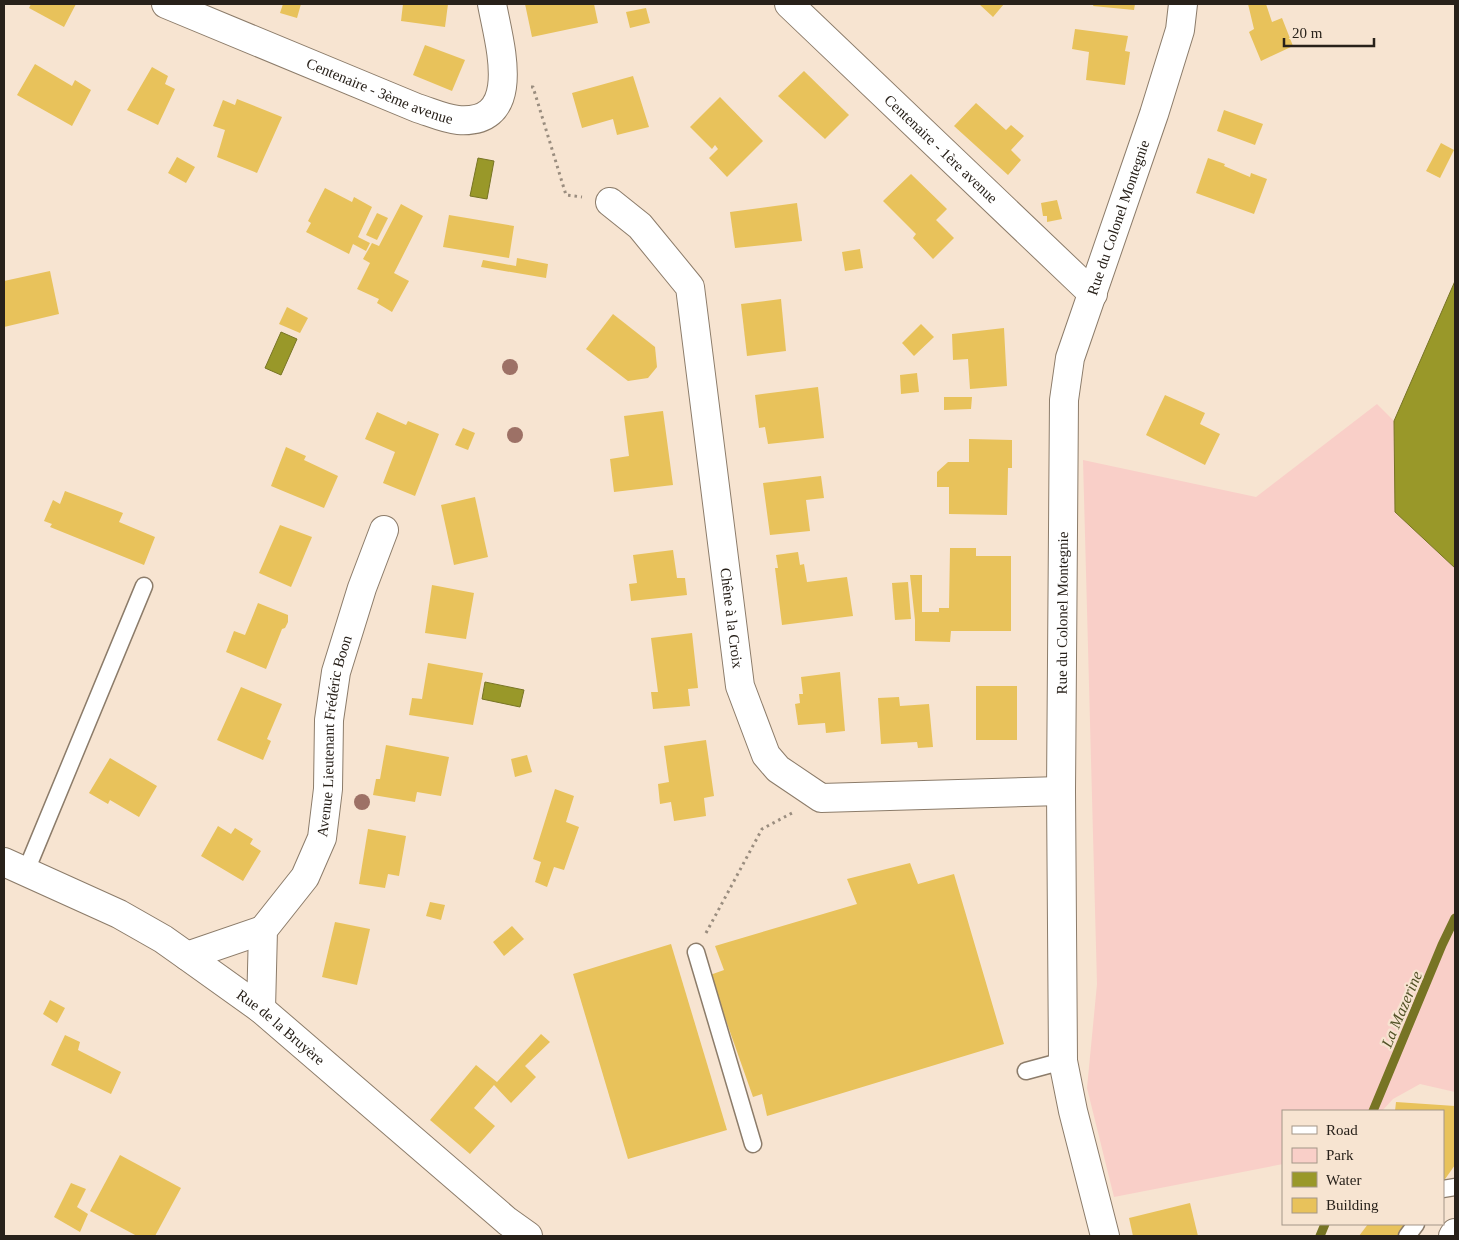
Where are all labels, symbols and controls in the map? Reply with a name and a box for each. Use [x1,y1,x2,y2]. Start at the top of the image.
scale bar [1284,15,1374,47]
text: 20 m [1292,25,1323,41]
street label: Centenaire - 3ème avenue [304,55,455,127]
street label: Centenaire - 1ère avenue [881,92,1001,207]
street label: Rue du Colonel Montegnie [1084,138,1153,297]
street label: Rue du Colonel Montegnie [1054,531,1071,695]
street label: Chêne à la Croix [717,567,746,670]
street label: Avenue Lieutenant Frédéric Boon [314,633,355,838]
water label: La Mazerine [1377,968,1425,1051]
street label: Rue de la Bruyère [234,986,328,1068]
legend [1282,1110,1444,1225]
text: Road [1326,1122,1358,1138]
text: Park [1326,1147,1354,1163]
text: Water [1326,1172,1361,1188]
text: Building [1326,1197,1379,1213]

